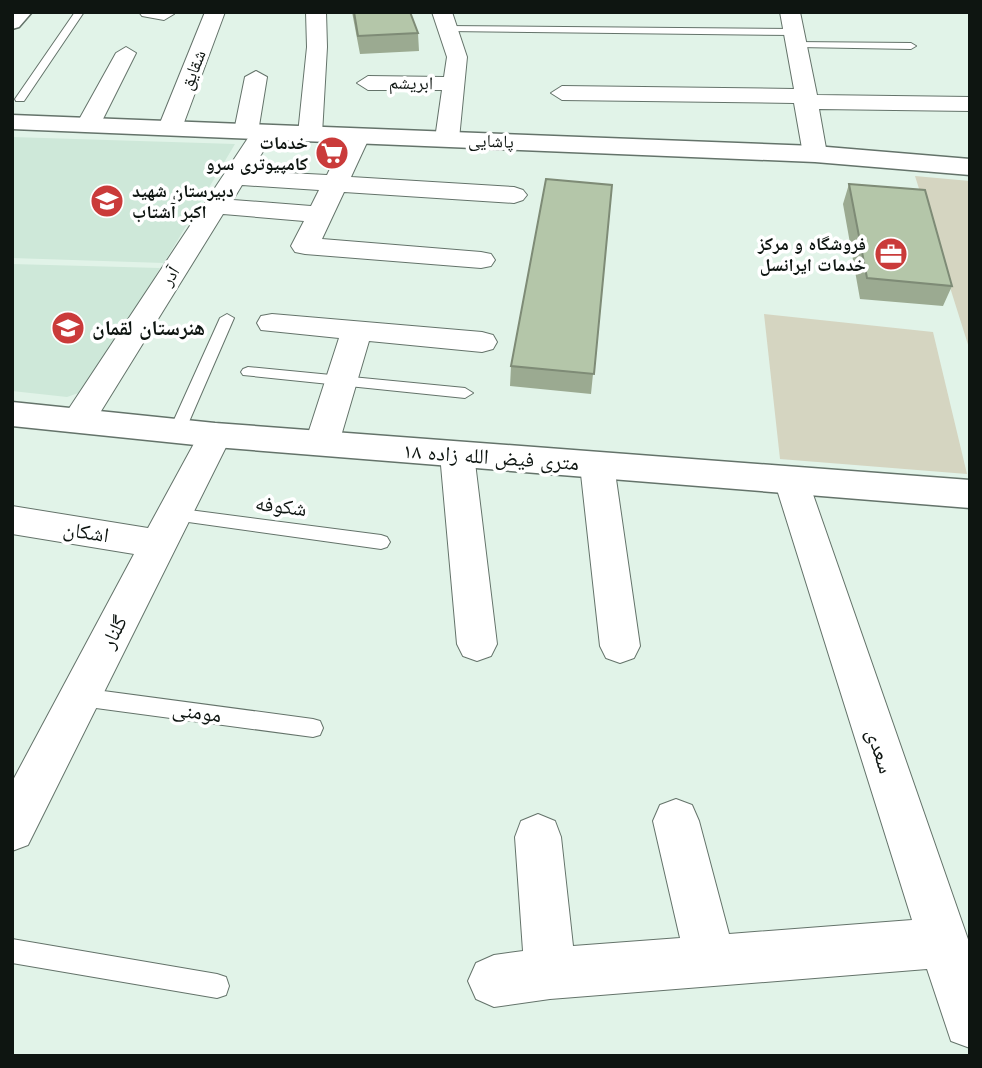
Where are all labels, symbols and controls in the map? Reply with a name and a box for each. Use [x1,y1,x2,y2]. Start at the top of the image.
street label: شقایق [174,46,212,94]
street label: ابریشم [389,70,433,96]
street label: پاشایی [468,127,514,155]
place label: خدمات کامپیوتری سرو [206,130,308,177]
supermarket icon: خدمات کامپیوتری سرو [313,134,351,172]
place label: دبیرستان شهید اکبر آشتاب [132,178,234,225]
school or university icon: دبیرستان شهید اکبر آشتاب [88,182,126,220]
place label: فروشگاه و مرکز خدمات ایرانسل [757,231,866,278]
office icon: فروشگاه و مرکز خدمات ایرانسل [872,235,910,273]
street label: آدر [153,261,186,292]
school or university icon: هنرستان لقمان [49,309,87,347]
place label: هنرستان لقمان [92,313,205,343]
street label: ۱۸ متری فیض الله زاده [402,436,580,478]
street label: شکوفه [254,488,308,524]
street label: اشکان [61,514,111,550]
street label: گلنار [93,610,135,655]
street label: مومنی [170,694,224,730]
street label: سعدی [859,725,901,777]

